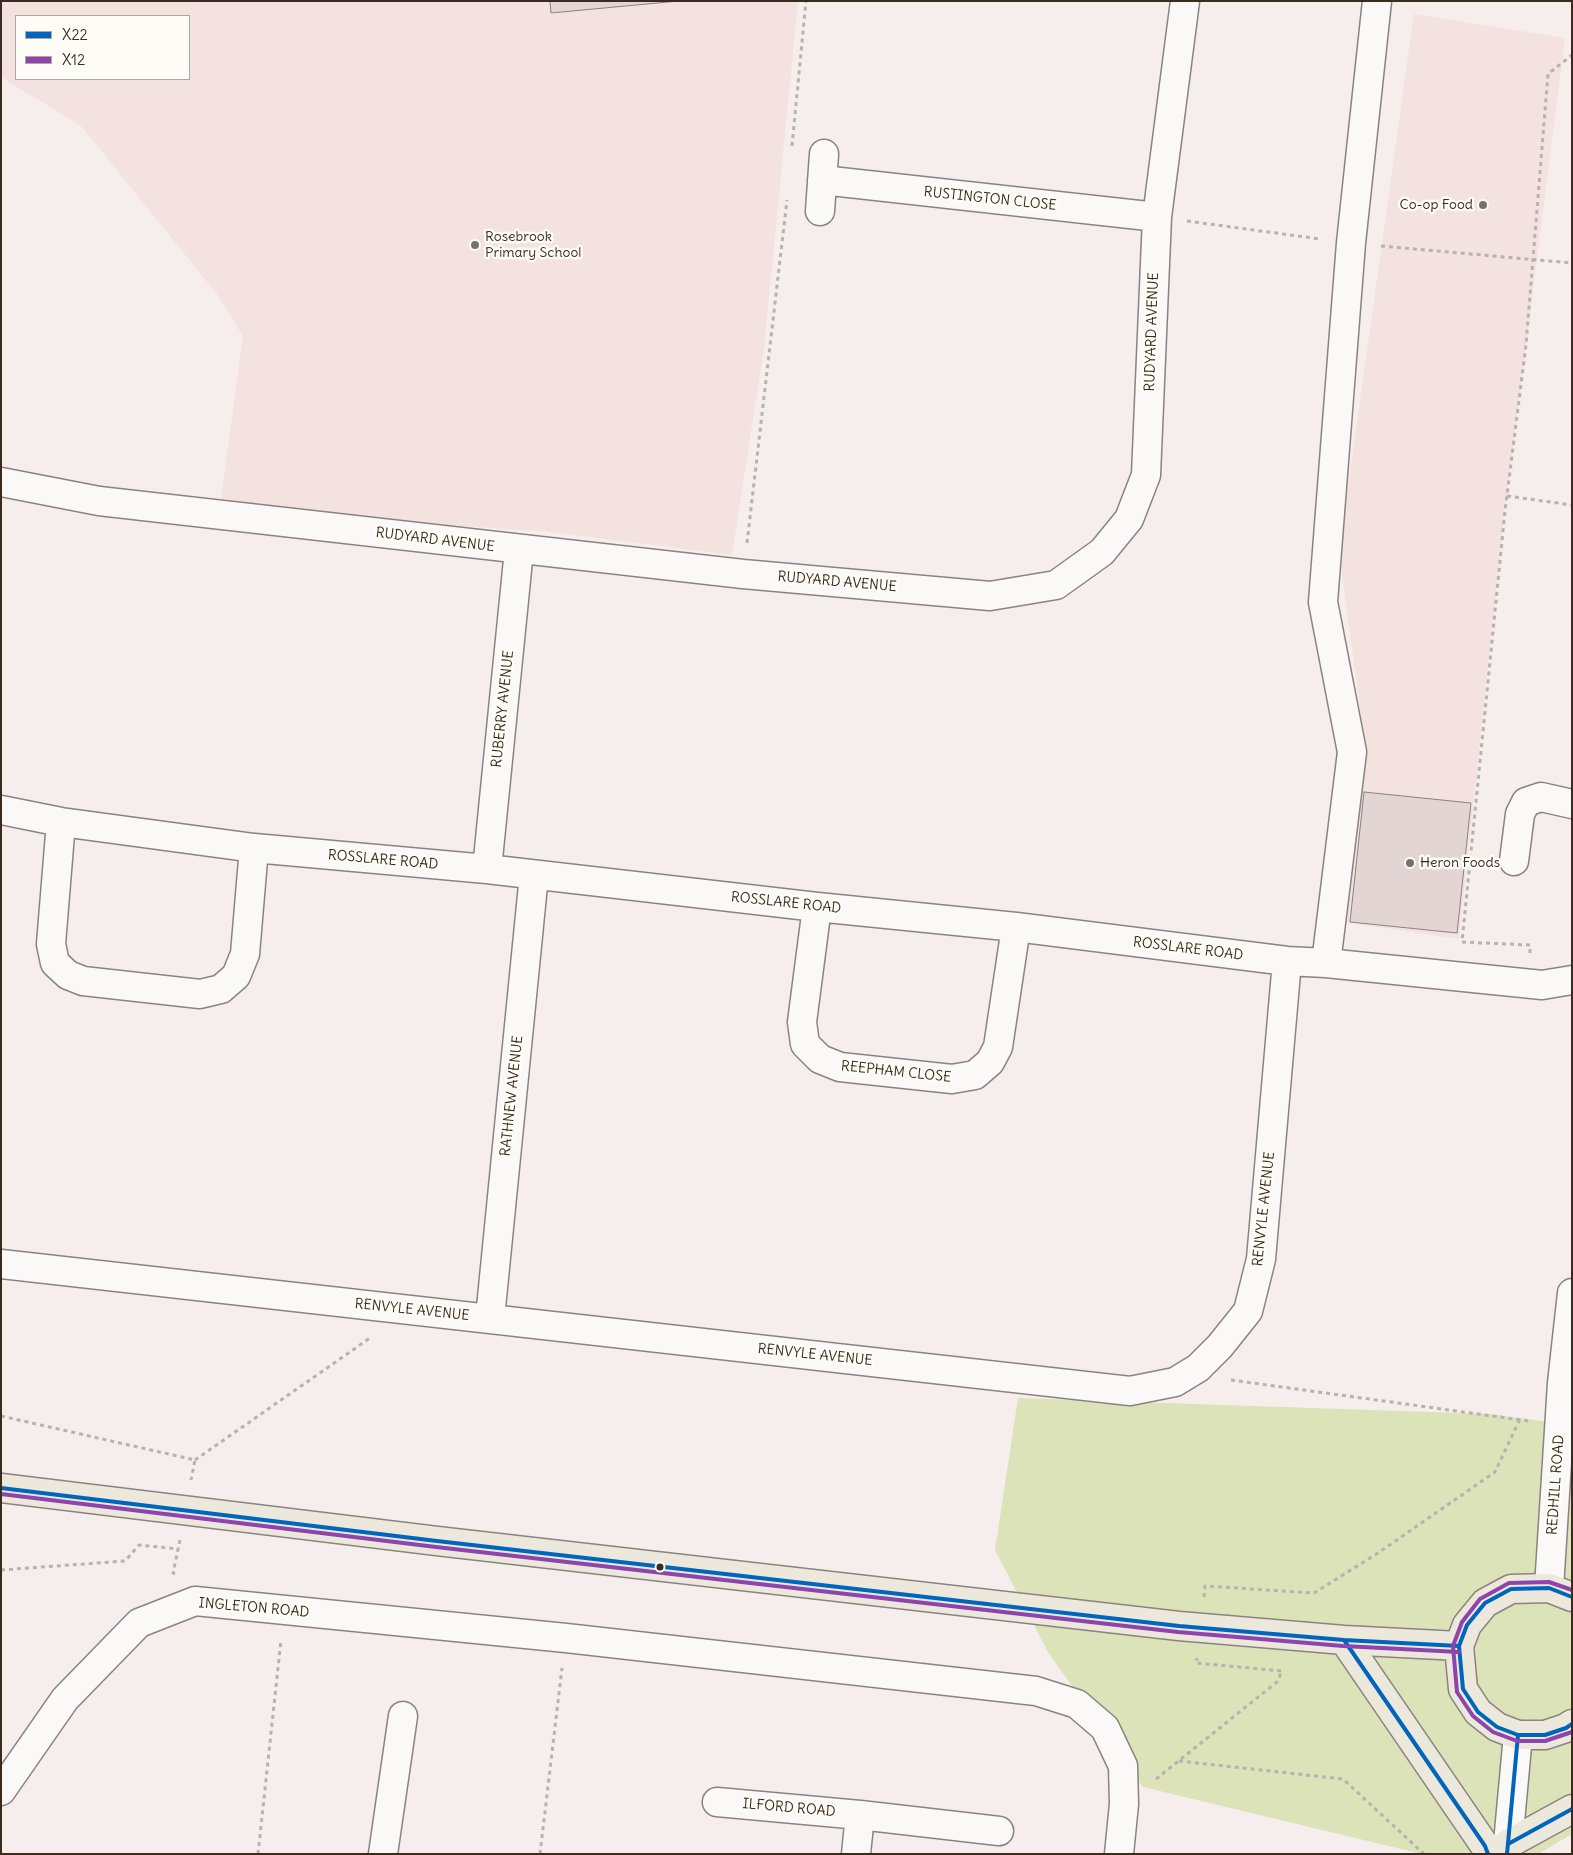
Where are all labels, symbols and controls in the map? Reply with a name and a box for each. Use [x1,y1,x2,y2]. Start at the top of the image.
legend [15,15,190,80]
text: X22 [62,25,88,44]
text: X12 [62,50,85,69]
street label: RUSTINGTON CLOSE [923,184,1057,214]
place label: Co-op Food [1400,197,1473,213]
marker: Co-op Food [1477,199,1489,211]
place label: Rosebrook Primary School [485,229,581,262]
marker: Rosebrook Primary School [469,239,481,251]
street label: RUDYARD AVENUE [1142,272,1162,392]
street label: RUDYARD AVENUE [375,524,495,556]
street label: RUDYARD AVENUE [777,568,897,596]
street label: RUBERRY AVENUE [488,650,518,768]
street label: ROSSLARE ROAD [327,847,439,873]
place label: Heron Foods [1420,855,1500,871]
marker: Heron Foods [1404,857,1416,869]
street label: ROSSLARE ROAD [730,889,842,917]
street label: ROSSLARE ROAD [1132,934,1244,964]
street label: RATHNEW AVENUE [497,1035,527,1157]
street label: REEPHAM CLOSE [840,1058,952,1086]
street label: RENVYLE AVENUE [1250,1151,1278,1267]
street label: RENVYLE AVENUE [354,1296,470,1324]
street label: RENVYLE AVENUE [757,1341,873,1369]
street label: REDHILL ROAD [1544,1434,1568,1536]
unlabelled marker [655,1562,665,1572]
street label: INGLETON ROAD [198,1595,310,1621]
street label: ILFORD ROAD [742,1796,836,1820]

